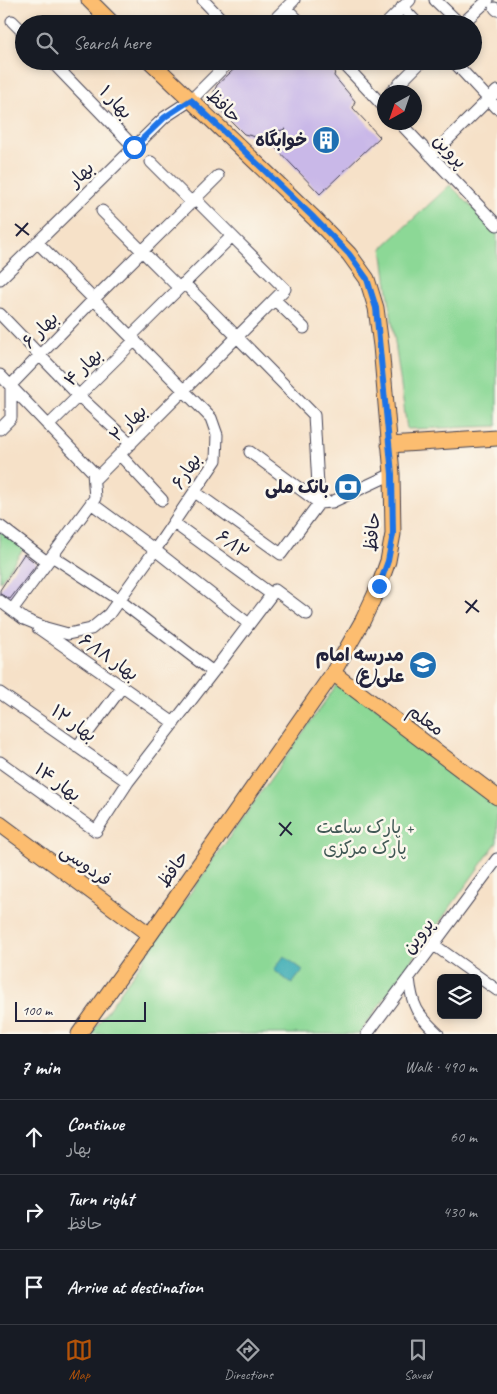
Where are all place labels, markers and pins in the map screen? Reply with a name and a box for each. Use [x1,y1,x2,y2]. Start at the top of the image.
building icon: خوابگاه [311,125,341,155]
place label: خوابگاه [255,129,307,151]
bank icon: بانک ملی [333,472,363,502]
place label: بانک ملی [265,476,329,499]
place label: مدرسه امام علی(ع) [316,644,404,688]
school or university icon: مدرسه امام علی(ع) [408,650,438,680]

